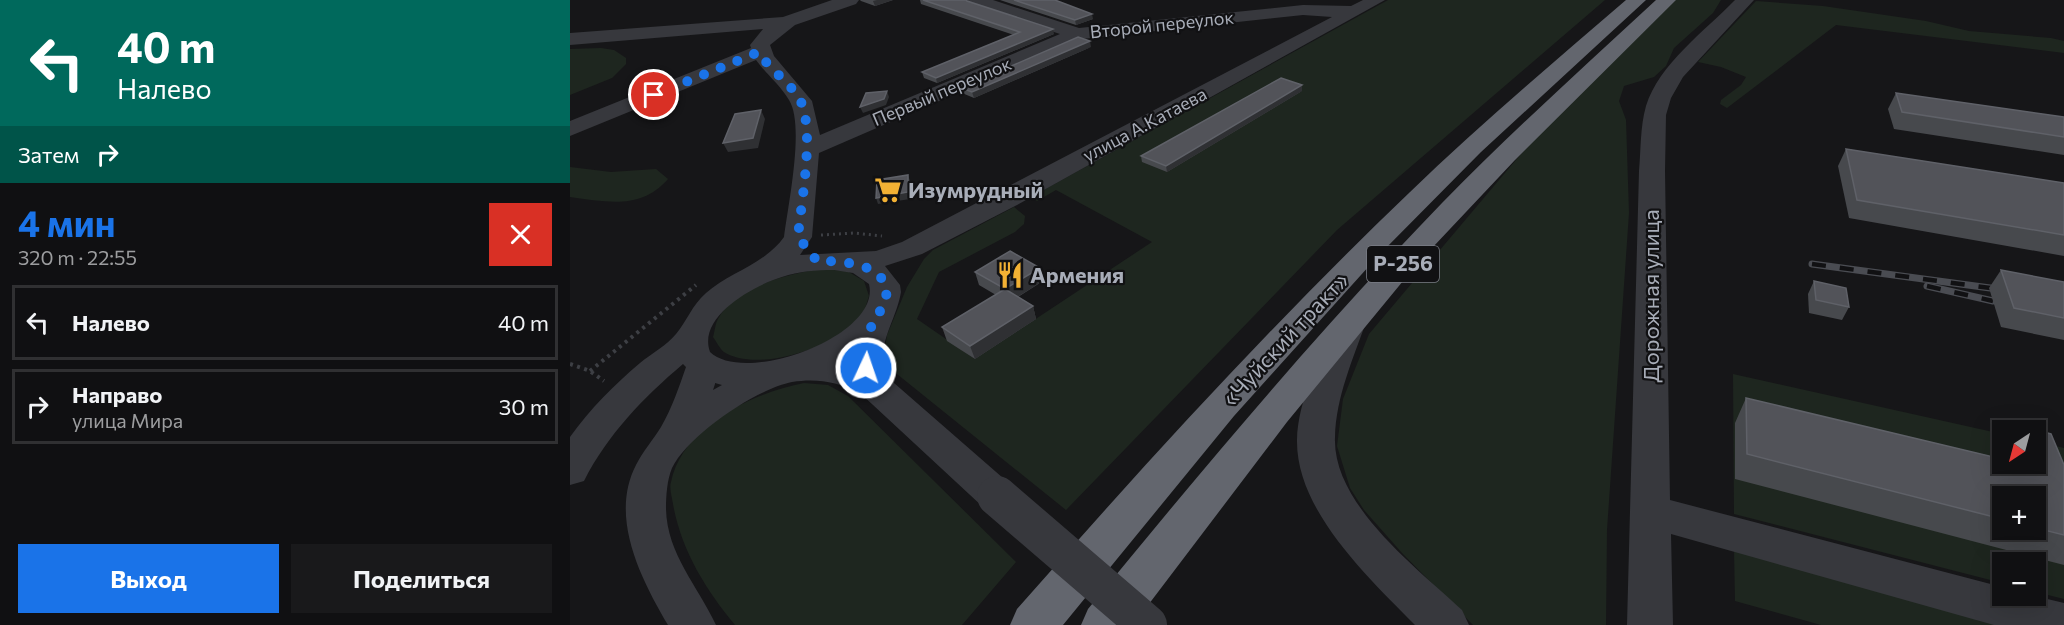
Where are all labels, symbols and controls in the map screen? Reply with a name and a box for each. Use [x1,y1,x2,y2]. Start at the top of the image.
street label: Второй переулок [1089,5,1235,43]
text: 40 m [117,20,215,72]
icon: left [18,24,96,102]
street label: Первый переулок [869,52,1015,130]
pin [628,69,679,120]
text: Налево [117,72,212,105]
icon: arrive [637,78,670,111]
street label: улица А.Катаева [1079,82,1210,166]
icon: right [91,138,124,171]
text: Затем [18,141,79,168]
supermarket icon: Изумрудный [873,175,903,205]
place label: Изумрудный [908,176,1043,203]
text: 4 мин [18,200,115,244]
button: close [489,203,552,266]
street label: Дорожная улица [1637,209,1664,383]
text: 320 m · 22:55 [18,245,137,269]
road number: Р-256 [1367,246,1439,282]
restaurant icon: Армения [995,260,1025,290]
place label: Армения [1030,261,1124,288]
street label: «Чуйский тракт» [1216,266,1353,411]
icon: left [21,306,54,339]
text: Налево [72,309,150,336]
text: 40 m [498,309,549,336]
position arrow [834,336,898,400]
text: Направо [72,381,162,408]
icon: right [21,390,54,423]
text: 30 m [499,393,549,420]
text: улица Мира [72,408,183,432]
north arrow [1992,420,2046,474]
map controls [1992,420,2046,606]
button: + [1992,486,2046,540]
button: Выход [18,544,279,613]
button: Поделиться [291,544,552,613]
button: − [1992,552,2046,606]

